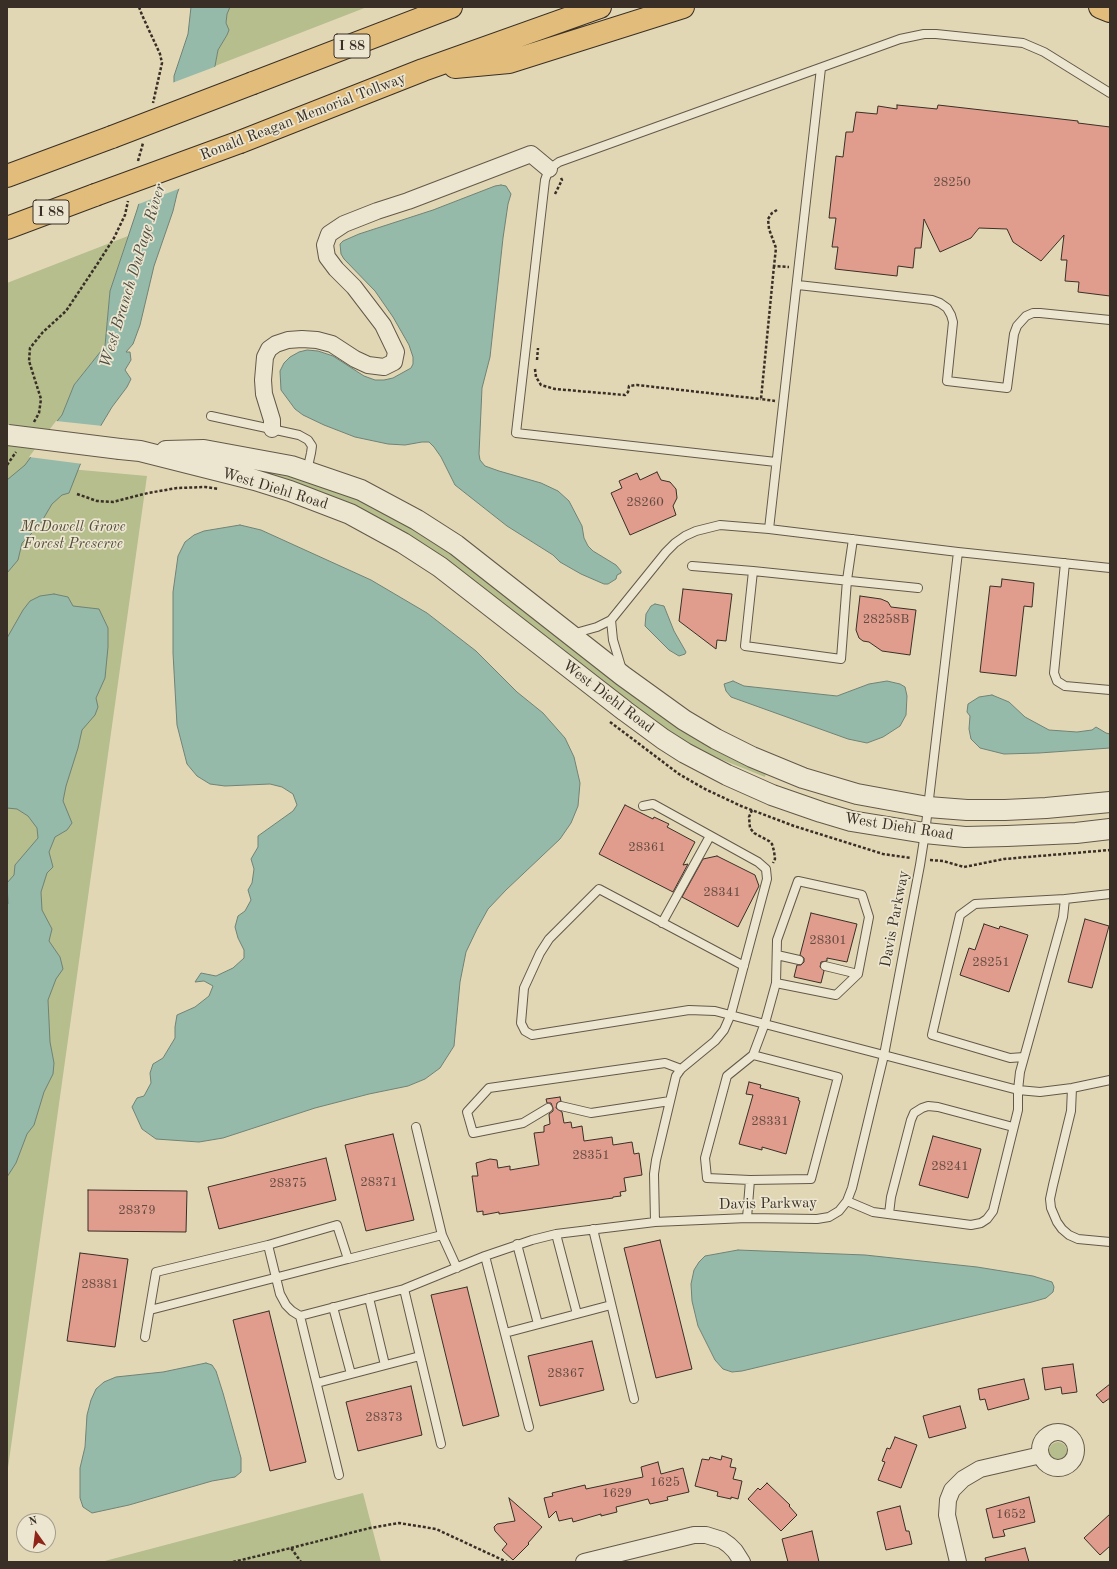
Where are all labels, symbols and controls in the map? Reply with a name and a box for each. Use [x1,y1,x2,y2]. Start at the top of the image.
road number: I 88 [334,34,370,58]
street label: Ronald Reagan Memorial Tollway [198,69,408,165]
house number: 28250 [933,175,971,191]
water label: West Branch DuPage River [96,182,170,370]
road number: I 88 [33,200,69,224]
street label: West Diehl Road [220,464,330,514]
house number: 28260 [626,495,664,511]
park label: McDowell Grove Forest Preserve [20,518,126,553]
house number: 28258B [863,612,909,628]
street label: West Diehl Road [559,657,657,737]
street label: West Diehl Road [843,810,955,844]
house number: 28361 [628,840,666,856]
street label: Davis Parkway [877,869,913,969]
house number: 28341 [703,885,741,901]
house number: 28301 [809,933,847,949]
house number: 28251 [972,955,1010,971]
house number: 28331 [751,1114,789,1130]
house number: 28351 [572,1148,610,1164]
house number: 28241 [931,1159,969,1175]
house number: 28371 [360,1175,398,1191]
house number: 28375 [269,1176,307,1192]
street label: Davis Parkway [719,1194,817,1214]
house number: 28379 [118,1203,156,1219]
house number: 28381 [81,1277,119,1293]
house number: 28367 [547,1366,585,1382]
house number: 28373 [365,1410,403,1426]
house number: 1625 [650,1475,680,1491]
house number: 1629 [602,1486,632,1502]
house number: 1652 [996,1507,1026,1523]
north arrow [16,1513,56,1553]
text: N [28,1515,39,1528]

